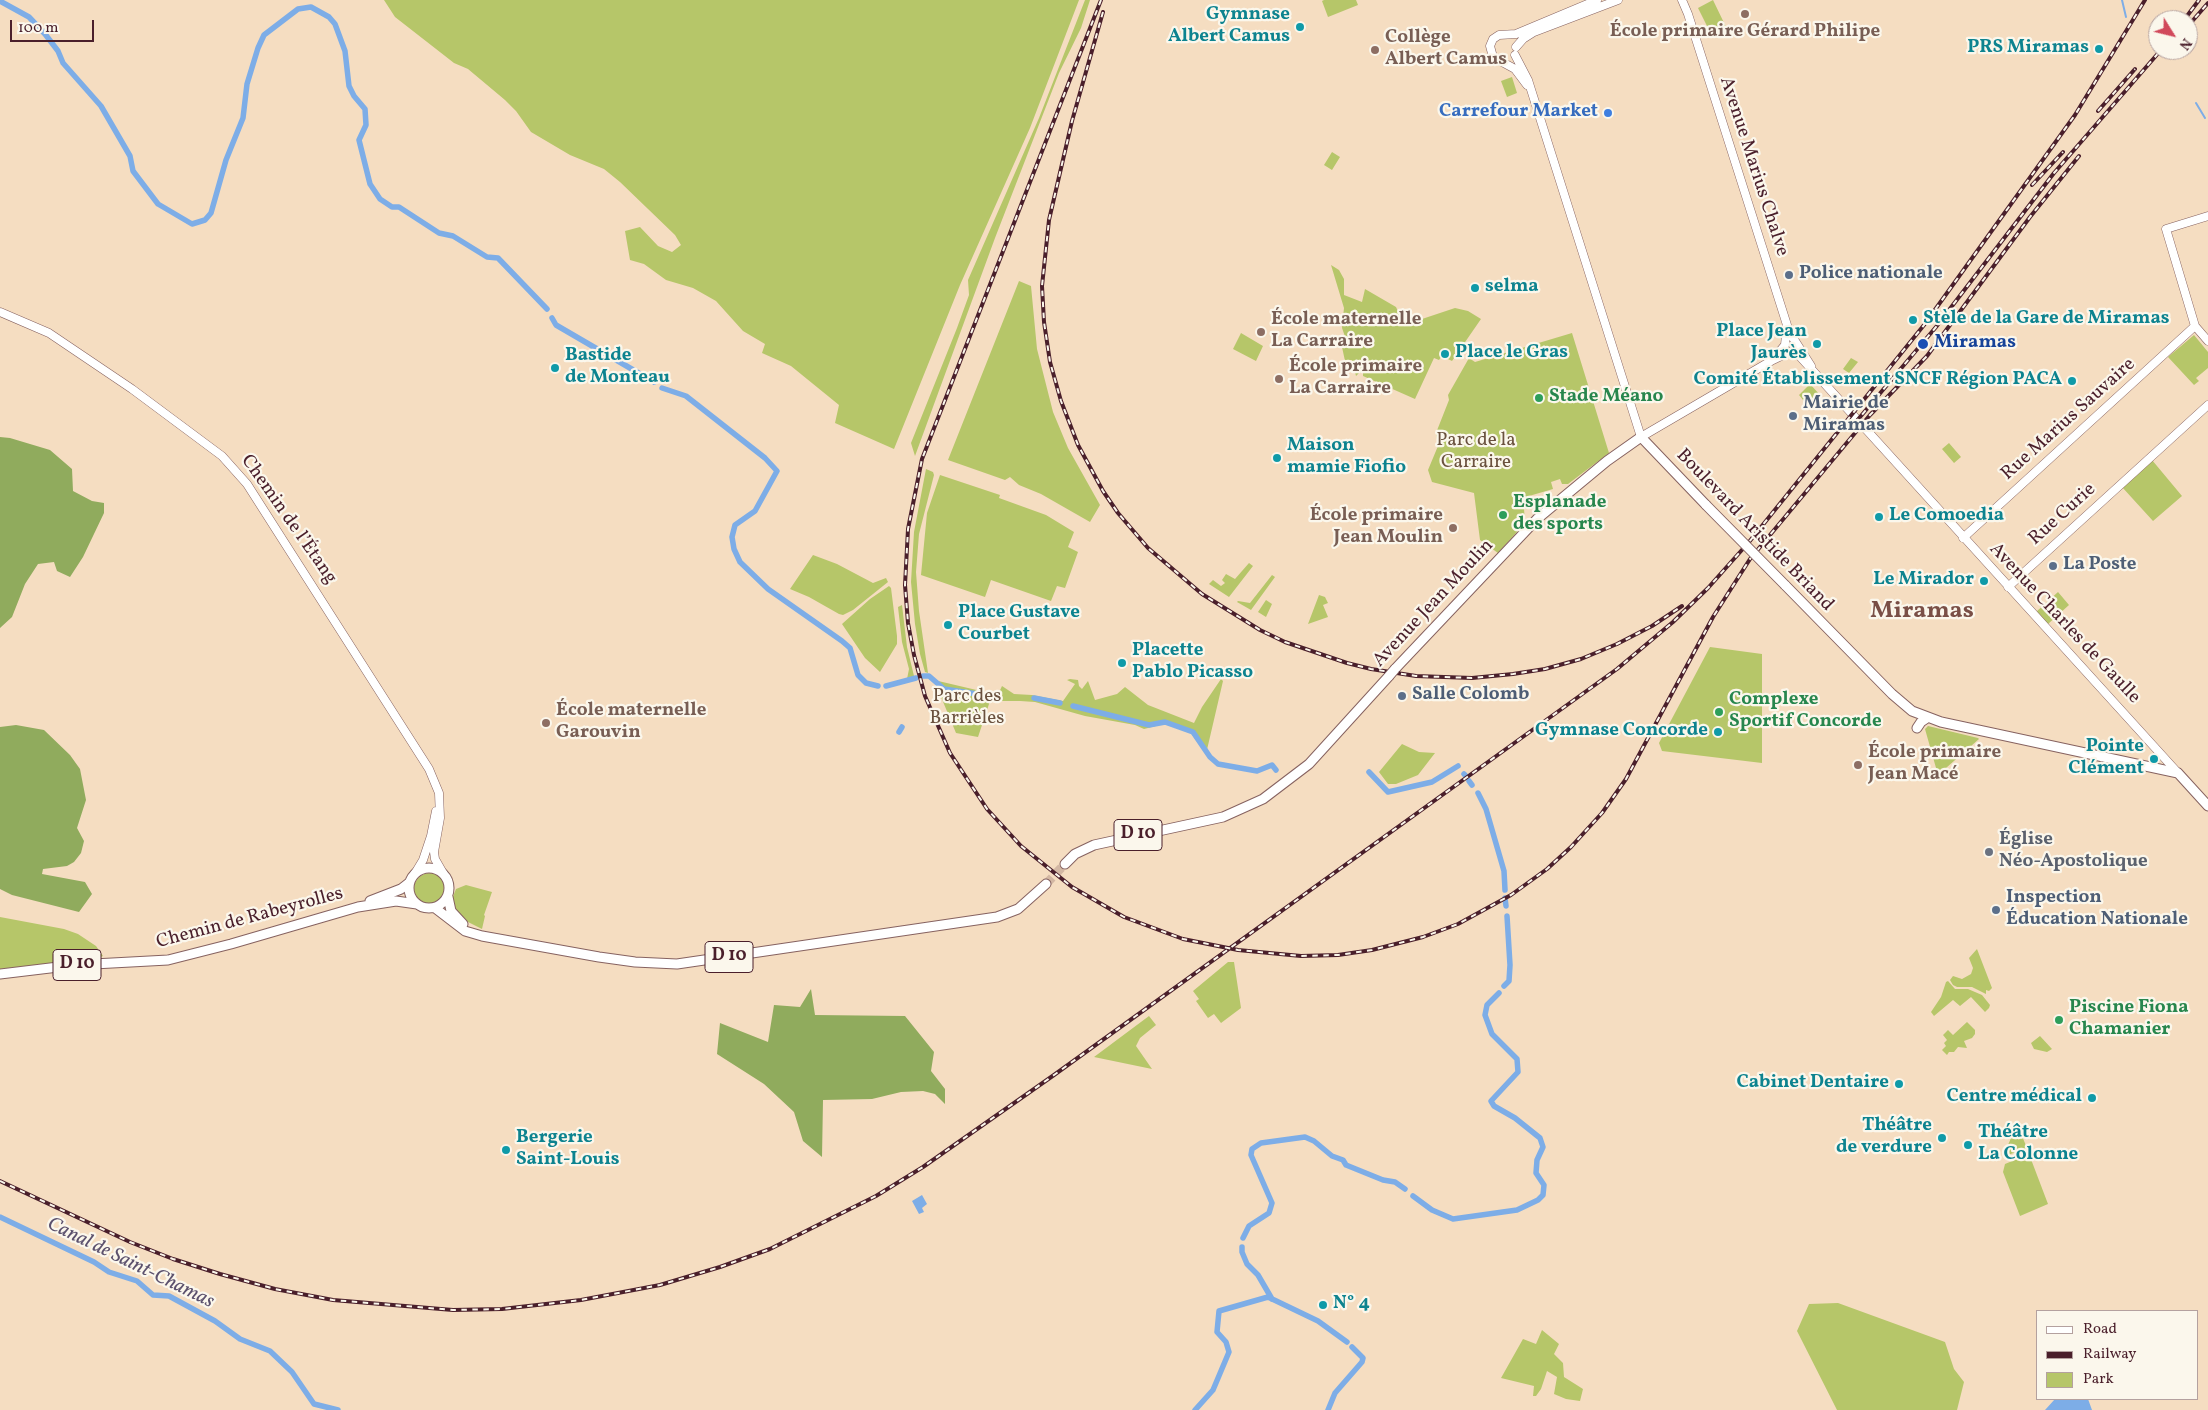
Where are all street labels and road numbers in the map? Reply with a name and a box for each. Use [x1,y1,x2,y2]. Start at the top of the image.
street label: Avenue Marius Chalve [1713,74,1793,260]
street label: Rue Marius Sauvaire [1997,354,2141,486]
street label: Boulevard Aristide Briand [1670,445,1838,617]
street label: Chemin de l’Étang [235,451,341,589]
street label: Rue Curie [2025,479,2101,551]
street label: Avenue Jean Moulin [1369,535,1499,673]
street label: Avenue Charles de Gaulle [1983,539,2145,709]
road number: D 10 [1114,820,1162,850]
street label: Chemin de Rabeyrolles [154,883,346,955]
road number: D 10 [705,942,753,972]
road number: D 10 [53,950,101,980]

